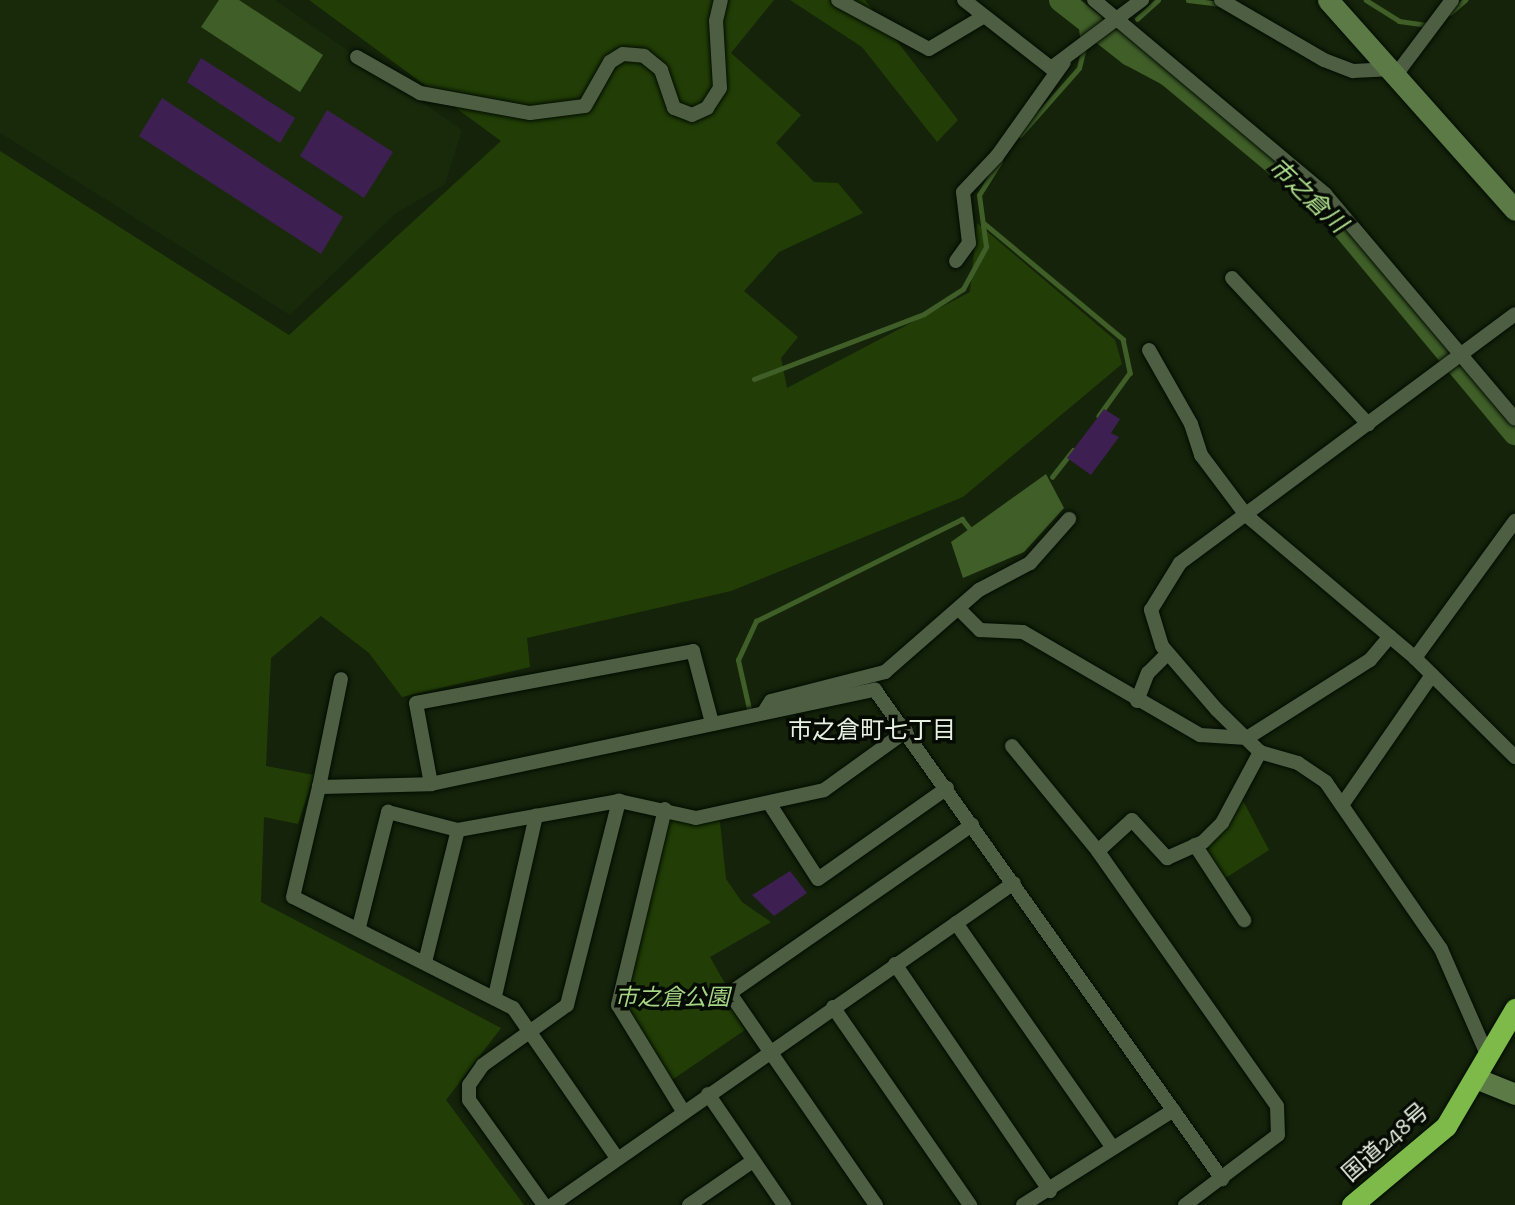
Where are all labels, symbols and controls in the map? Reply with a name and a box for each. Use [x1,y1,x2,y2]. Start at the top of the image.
water label: 市之倉川 [1263,152,1353,238]
district label: 市之倉町七丁目 [788,716,956,744]
park label: 市之倉公園 [615,983,729,1011]
street label: 国道248号 [1336,1097,1434,1187]

